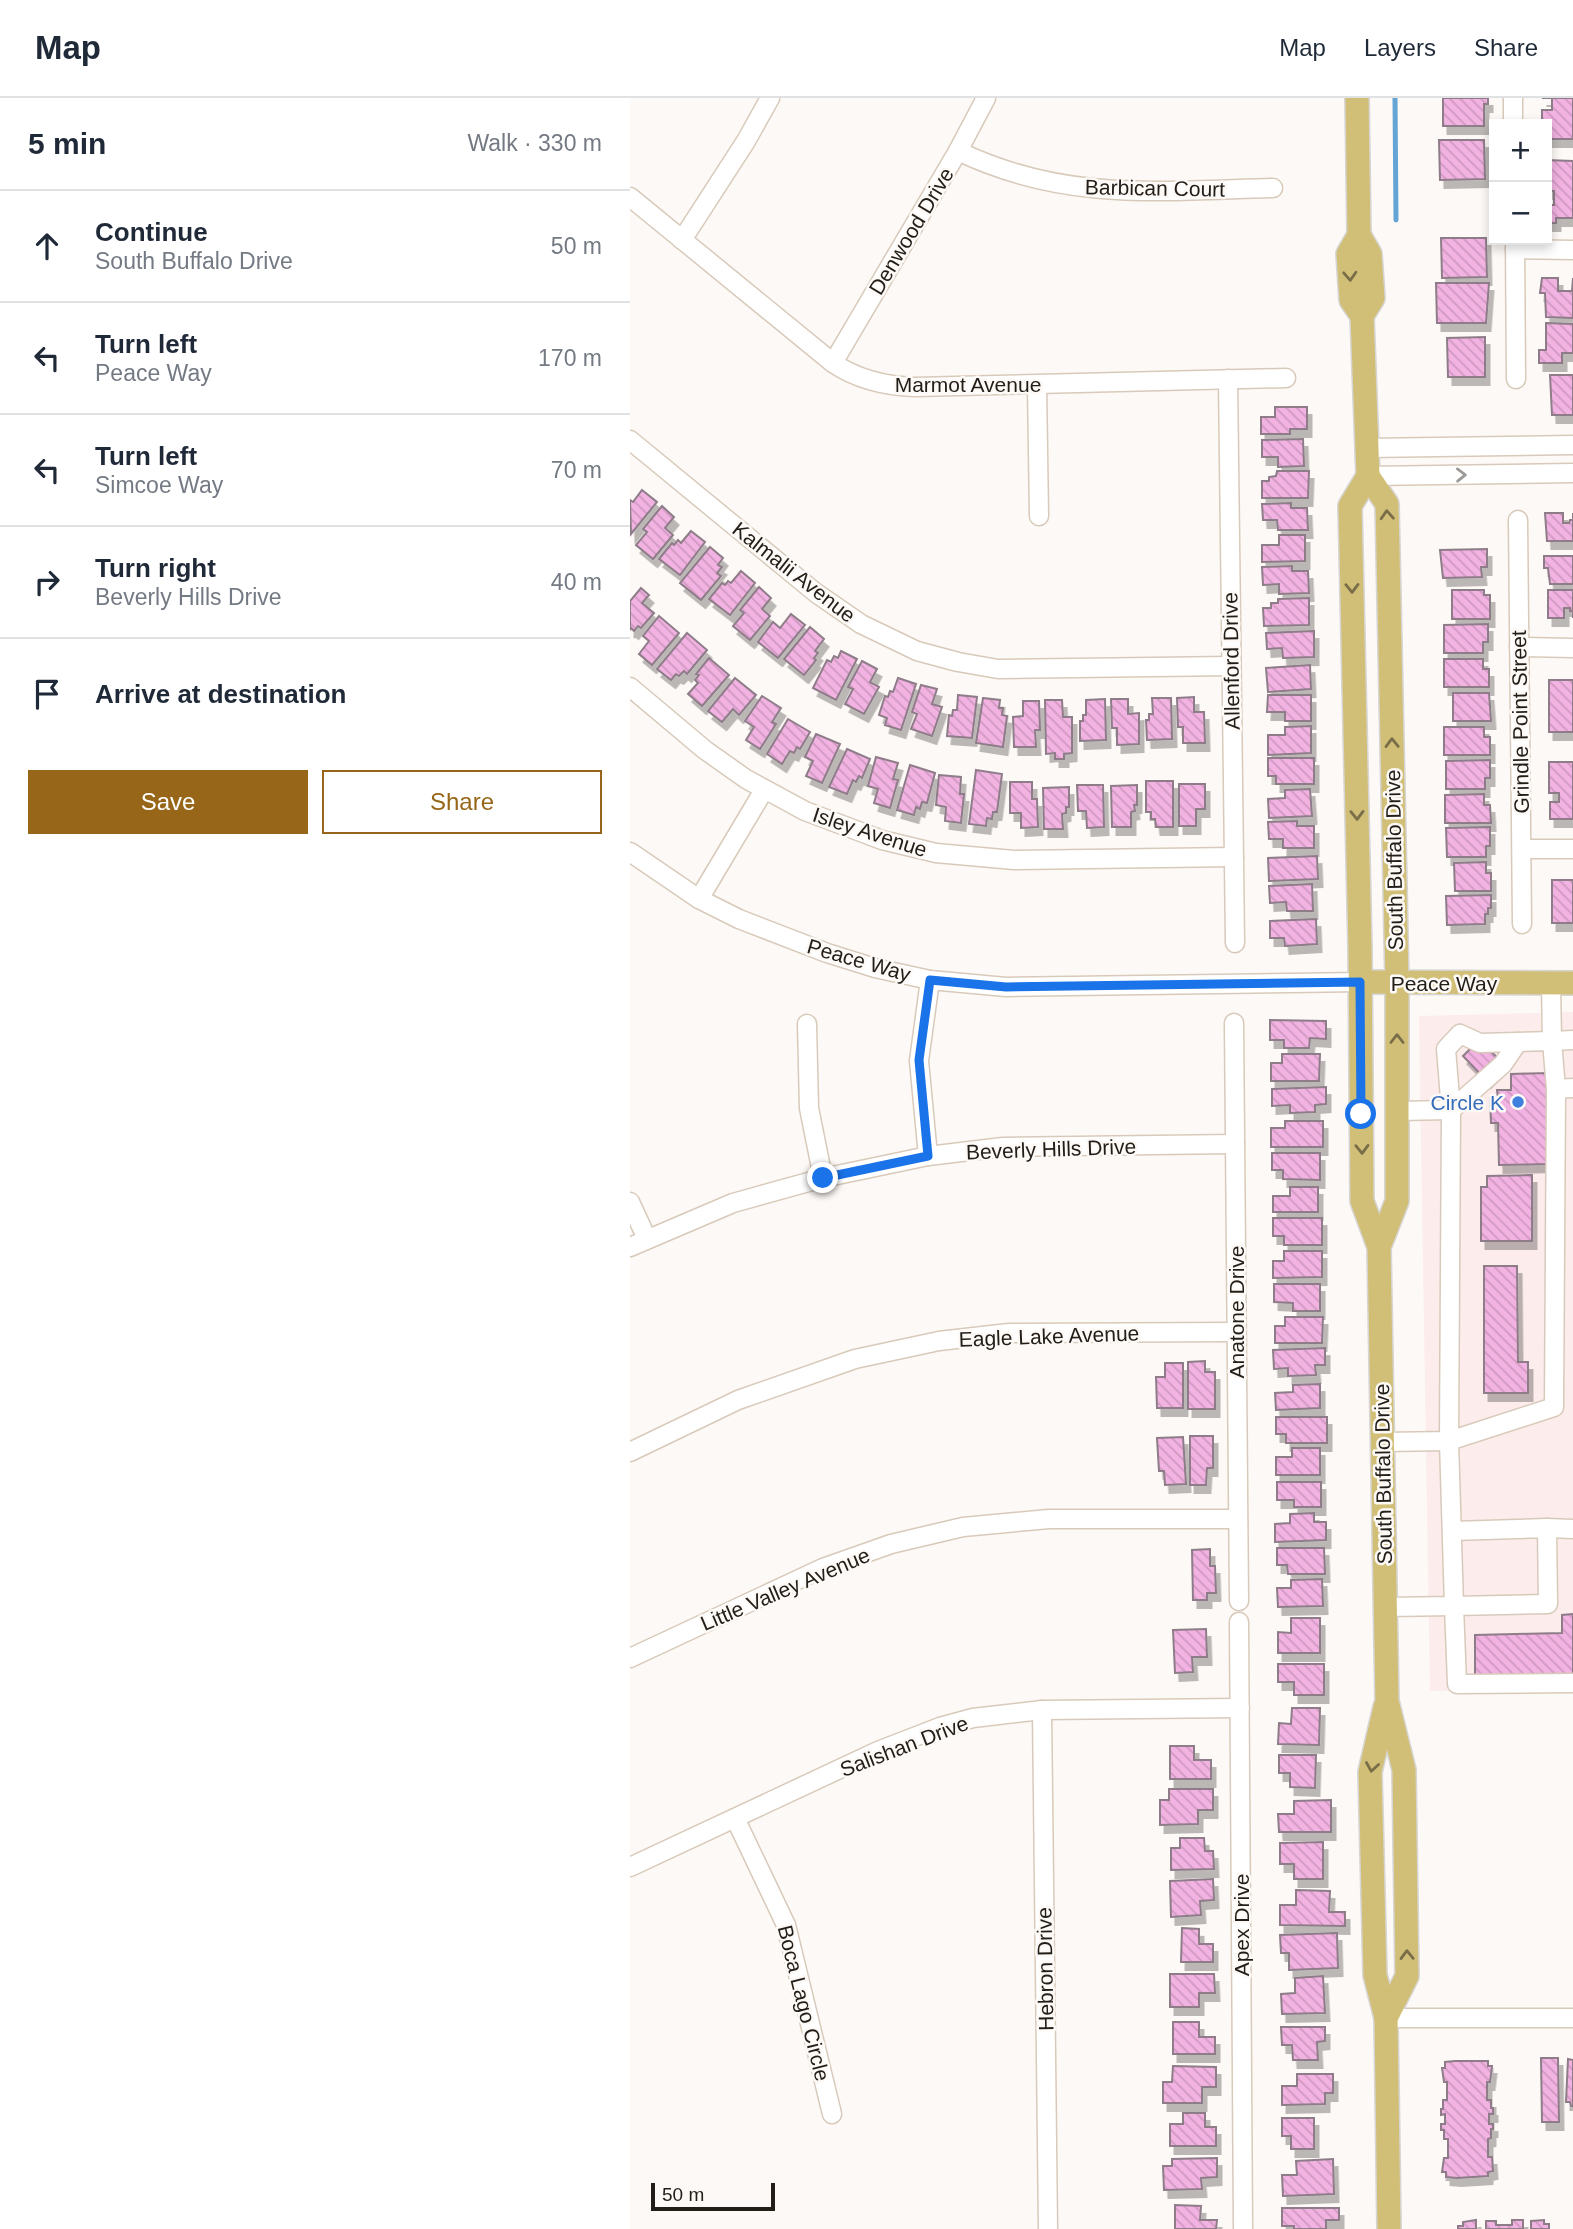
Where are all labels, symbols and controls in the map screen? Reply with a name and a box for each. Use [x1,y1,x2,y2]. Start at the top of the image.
text: Map [35,29,101,66]
text: Map [1279,34,1326,61]
text: Layers [1364,34,1436,61]
text: Share [1474,34,1538,61]
map controls [1489,119,1552,245]
button: + [1489,119,1552,182]
text: 5 min [28,127,106,160]
text: Walk · 330 m [467,130,602,156]
street label: Denwood Drive [864,164,958,298]
street label: Barbican Court [1085,175,1225,201]
button: − [1489,182,1552,245]
text: Continue [95,217,208,247]
icon: ahead [28,227,66,265]
text: 50 m [551,233,602,259]
text: South Buffalo Drive [95,248,293,274]
one-way arrow [1342,271,1357,282]
text: Turn left [95,329,197,359]
icon: left [28,339,66,377]
text: 170 m [538,345,602,371]
text: Peace Way [95,360,212,386]
street label: Marmot Avenue [895,373,1041,396]
text: Turn left [95,441,197,471]
icon: left [28,451,66,489]
text: 70 m [551,457,602,483]
one-way arrow [1456,467,1466,483]
text: Simcoe Way [95,472,223,498]
one-way arrow [1380,509,1395,520]
street label: Kalmalii Avenue [728,517,860,627]
text: Turn right [95,553,216,583]
icon: right [28,563,66,601]
text: 40 m [551,569,602,595]
one-way arrow [1344,583,1360,594]
text: Beverly Hills Drive [95,584,282,610]
street label: Allenford Drive [1218,592,1244,730]
street label: Grindle Point Street [1507,630,1533,814]
icon: arrive [28,675,66,713]
text: Arrive at destination [95,679,346,709]
one-way arrow [1384,737,1400,747]
button: Save [28,770,308,834]
button: Share [322,770,602,834]
street label: South Buffalo Drive [1381,770,1407,950]
street label: Isley Avenue [810,803,930,861]
one-way arrow [1350,810,1365,821]
street label: Peace Way [805,934,914,986]
street label: Peace Way [1391,972,1498,995]
one-way arrow [1389,1033,1405,1044]
place label: Circle K [1430,1091,1504,1114]
marker: Circle K [1510,1094,1526,1110]
route start [1345,1098,1376,1129]
street label: Beverly Hills Drive [965,1135,1137,1163]
one-way arrow [1354,1143,1369,1154]
route end [807,1162,838,1193]
street label: Anatone Drive [1225,1245,1248,1379]
street label: Eagle Lake Avenue [958,1321,1140,1351]
street label: South Buffalo Drive [1370,1384,1396,1564]
street label: Little Valley Avenue [697,1543,873,1635]
street label: Salishan Drive [837,1711,971,1781]
one-way arrow [1365,1761,1380,1773]
street label: Apex Drive [1230,1874,1253,1976]
street label: Hebron Drive [1032,1907,1058,2031]
street label: Boca Lago Circle [773,1923,835,2083]
one-way arrow [1399,1949,1415,1959]
scale bar [651,2180,775,2212]
text: 50 m [662,2184,704,2205]

